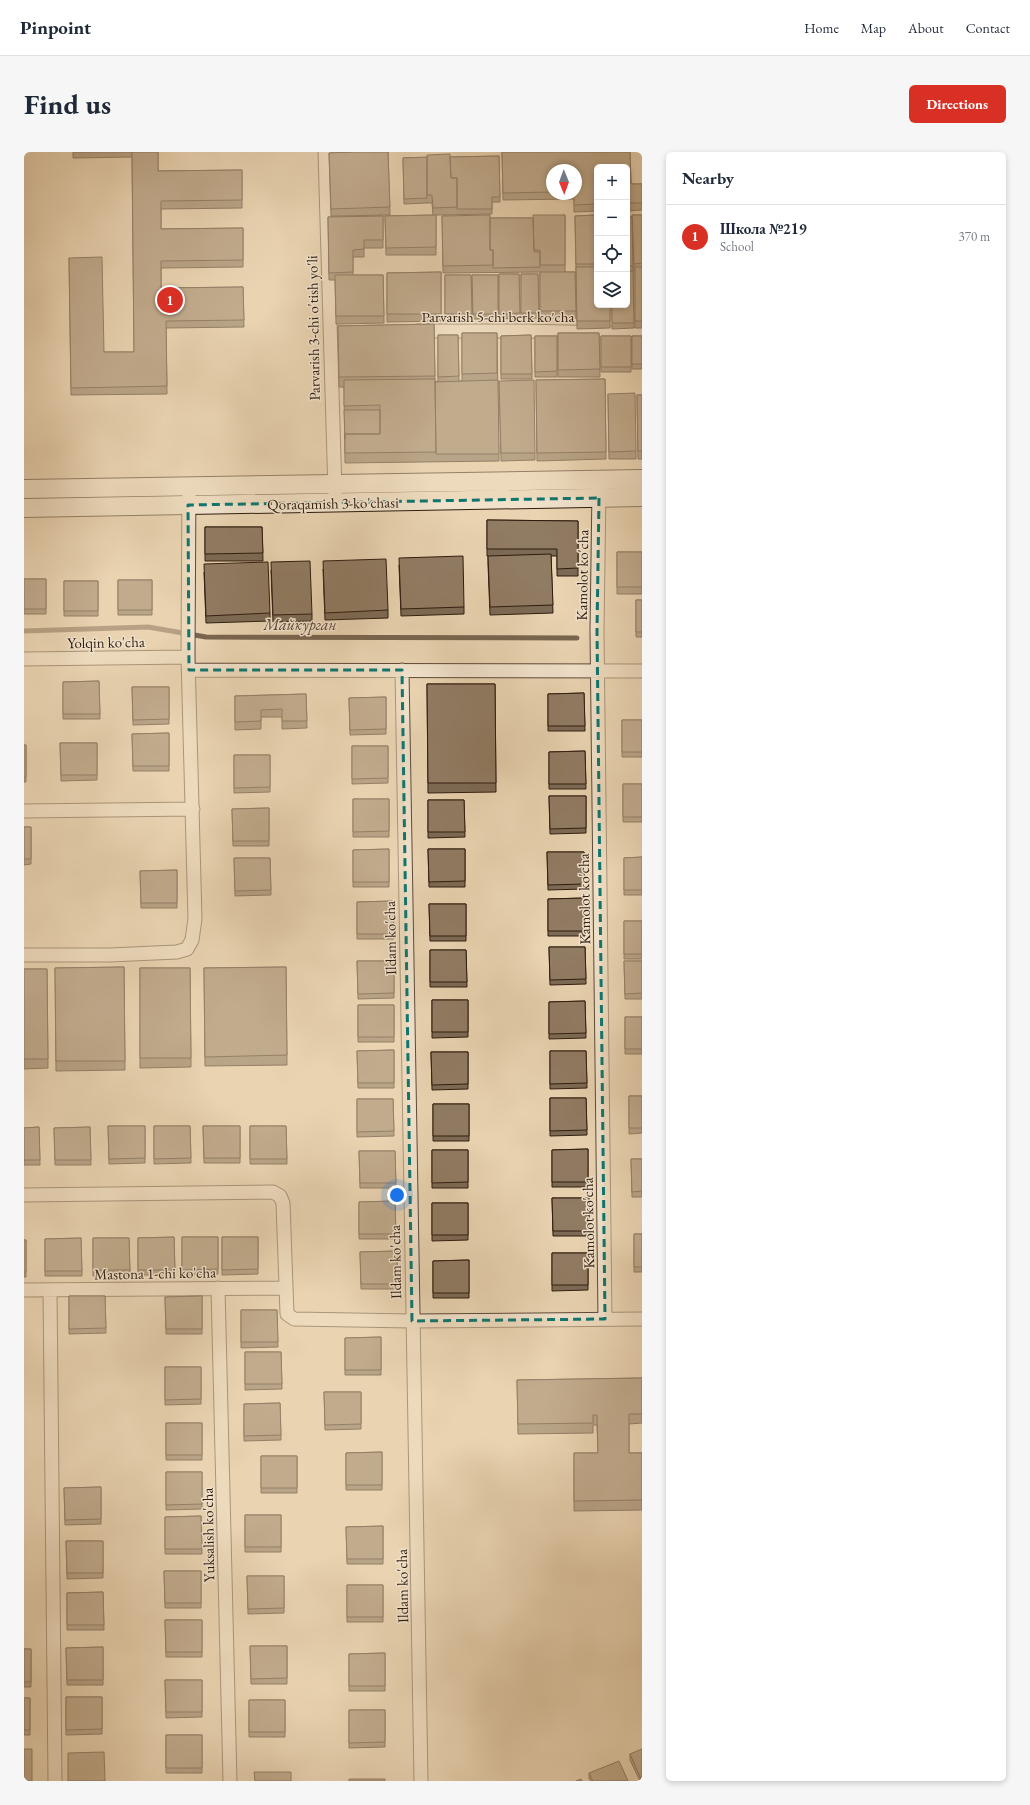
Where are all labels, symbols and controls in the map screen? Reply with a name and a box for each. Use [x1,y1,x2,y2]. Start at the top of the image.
text: Pinpoint [20,15,91,40]
text: Home [804,19,839,37]
text: Map [861,19,886,37]
text: About [908,19,944,37]
text: Contact [966,19,1010,37]
button: Directions [909,85,1006,123]
text: Find us [24,86,111,122]
north arrow [546,164,582,200]
map controls [594,164,630,308]
button: + [594,164,630,200]
text: Nearby [682,167,734,189]
button: − [594,200,630,236]
text: Школа №219 [720,219,807,238]
text: 1 [692,228,698,245]
text: 370 m [959,228,990,245]
button: locate [594,236,630,272]
text: School [720,238,754,255]
street label: Parvarish 3-chi o'tish yo'li [302,255,324,401]
button: layers [594,272,630,308]
pin: 1 [157,285,183,315]
street label: Parvarish 5-chi berk ko'cha [422,307,574,326]
street label: Qoraqamish 3-ko'chasi [267,492,399,514]
street label: Kamolot ko'cha [572,529,592,621]
water label: Майкурган [262,614,337,635]
street label: Yolqin ko'cha [67,632,145,652]
street label: Kamolot ko'cha [574,853,594,945]
street label: Ildam ko'cha [380,901,400,975]
street label: Kamolot ko'cha [578,1177,598,1269]
your location [387,1185,407,1205]
street label: Ildam ko'cha [385,1225,405,1299]
street label: Mastona 1-chi ko'cha [94,1262,216,1284]
street label: Yuksalish ko'cha [198,1488,218,1582]
street label: Ildam ko'cha [392,1549,412,1623]

